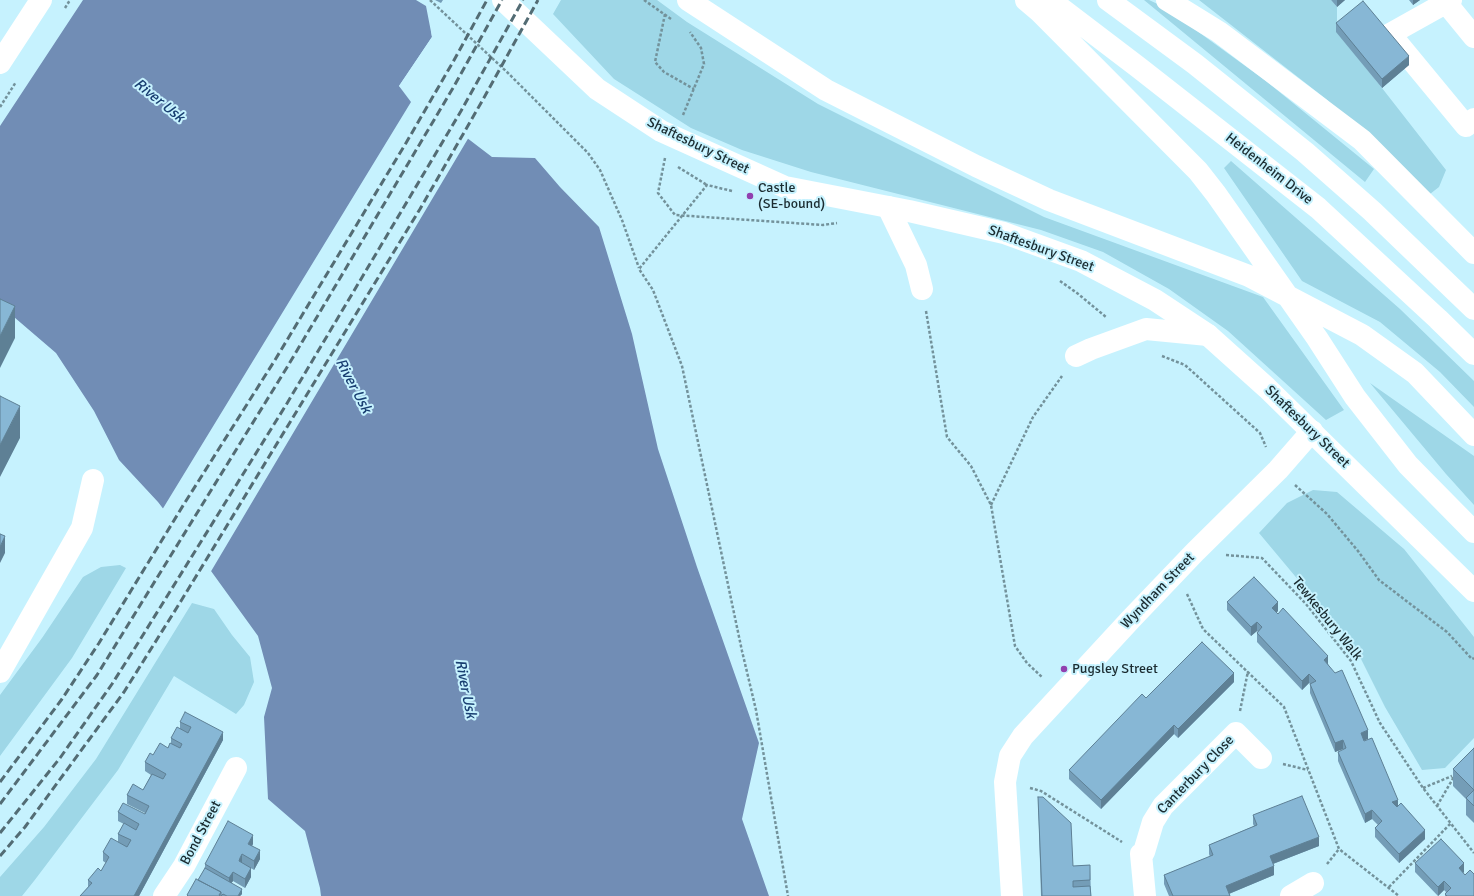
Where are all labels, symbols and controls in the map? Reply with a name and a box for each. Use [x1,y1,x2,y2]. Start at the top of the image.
water label: River Usk [130,75,188,127]
street label: Shaftesbury Street [644,114,752,178]
street label: Heidenheim Drive [1222,130,1316,208]
place label: Castle (SE-bound) [758,180,825,212]
marker: Castle (SE-bound) [745,191,755,201]
street label: Shaftesbury Street [986,222,1096,276]
water label: River Usk [331,355,375,417]
street label: Shaftesbury Street [1261,382,1353,472]
street label: Wyndham Street [1118,550,1198,632]
street label: Tewkesbury Walk [1288,574,1366,664]
water label: River Usk [450,658,480,720]
place label: Pugsley Street [1072,661,1158,677]
marker: Pugsley Street [1059,664,1069,674]
street label: Canterbury Close [1154,732,1238,818]
street label: Bond Street [177,798,225,868]

